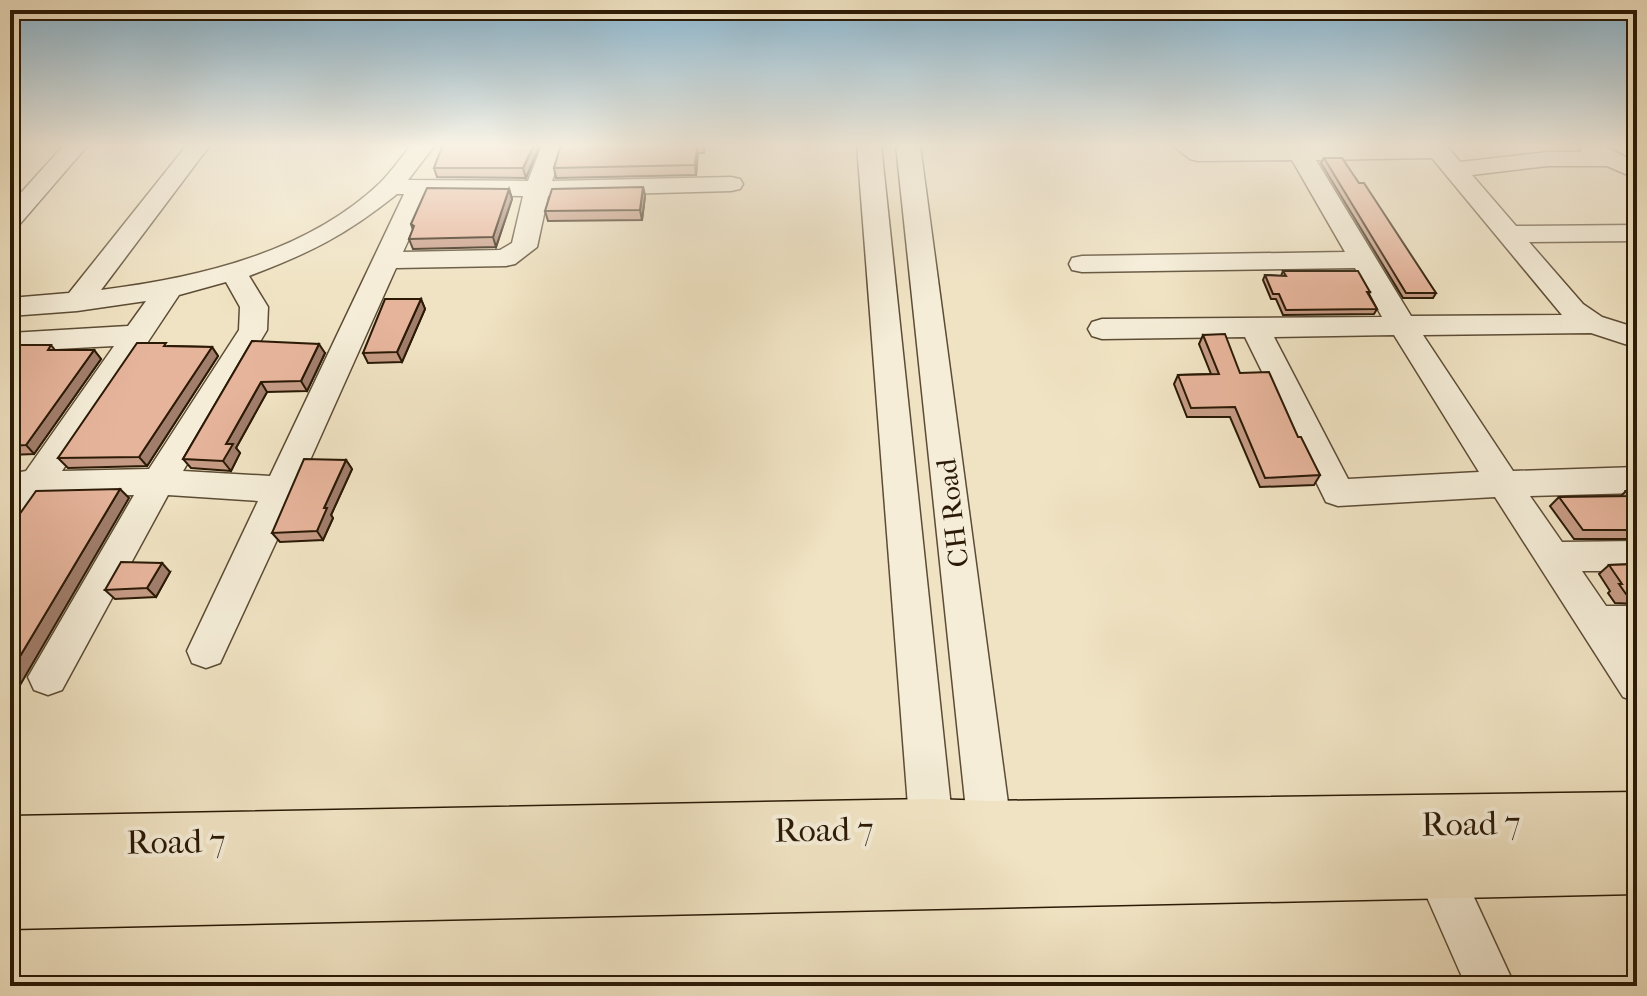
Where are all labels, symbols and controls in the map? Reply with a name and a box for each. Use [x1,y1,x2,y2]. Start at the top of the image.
street label: CH Road [929,456,976,569]
street label: Road 7 [1421,803,1521,845]
street label: Road 7 [774,809,874,851]
street label: Road 7 [126,821,226,863]

